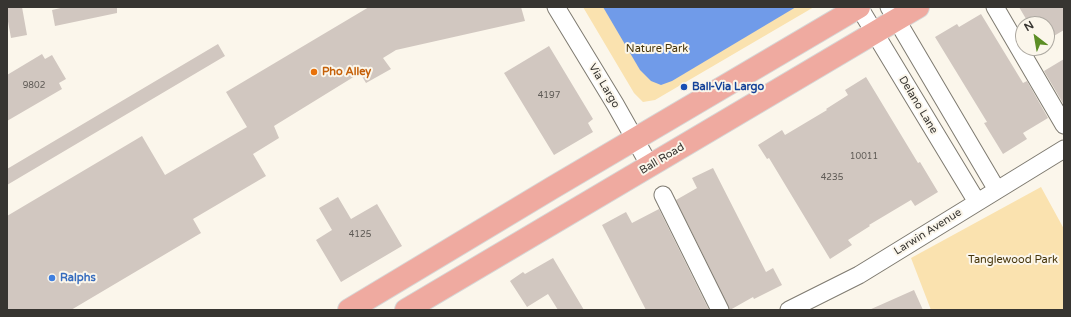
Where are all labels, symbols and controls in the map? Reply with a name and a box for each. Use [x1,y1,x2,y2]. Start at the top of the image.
north arrow [1015,16,1055,56]
text: N [1022,18,1036,34]
park label: Nature Park [626,42,688,56]
street label: Via Largo [586,61,622,111]
place label: Pho Alley [322,65,371,79]
marker: Pho Alley [309,67,319,77]
street label: Delano Lane [896,74,940,136]
place label: Ball-Via Largo [692,80,764,94]
house number: 9802 [23,81,45,91]
marker: Ball-Via Largo [679,82,689,92]
house number: 4197 [538,91,560,101]
street label: Ball Road [637,141,687,177]
house number: 10011 [850,152,878,162]
house number: 4235 [821,173,843,183]
street label: Larwin Avenue [892,206,964,258]
house number: 4125 [349,230,371,240]
park label: Tanglewood Park [968,253,1058,267]
place label: Ralphs [60,271,96,285]
marker: Ralphs [47,273,57,283]

